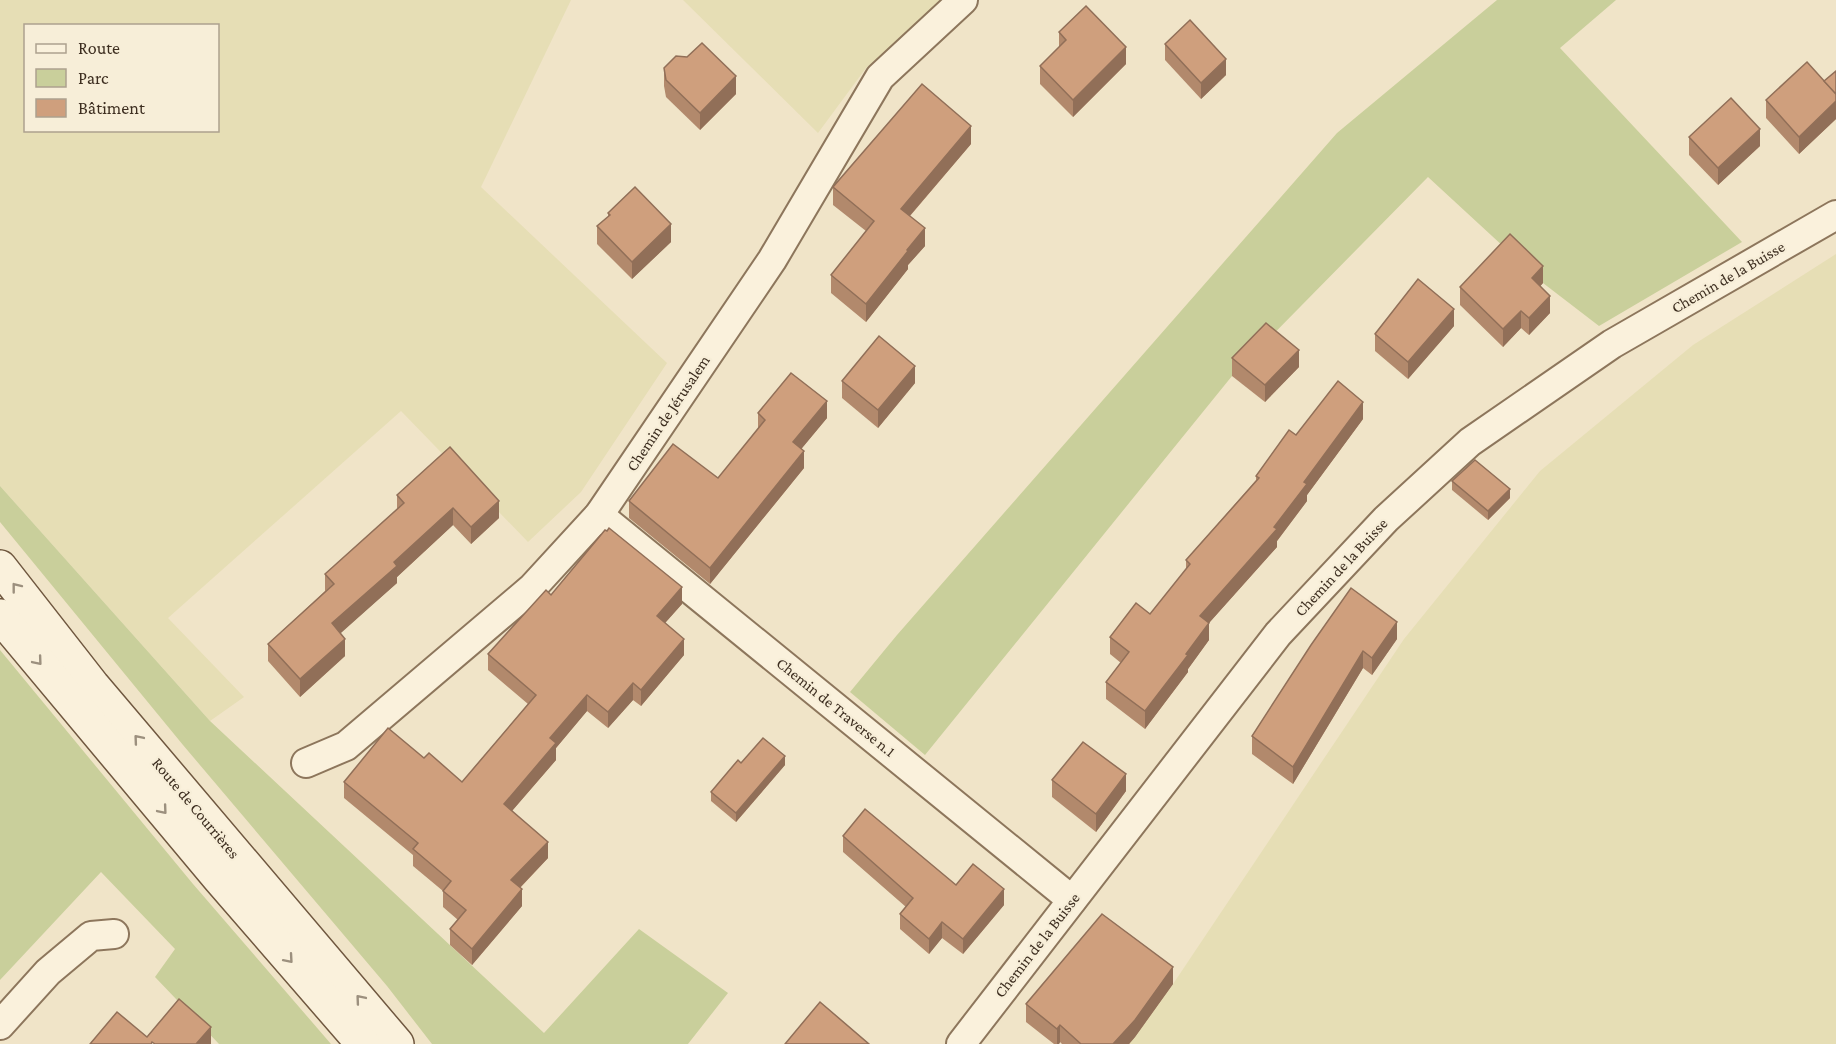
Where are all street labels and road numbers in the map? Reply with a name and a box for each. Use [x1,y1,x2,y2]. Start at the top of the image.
street label: Chemin de la Buisse [1668,238,1788,316]
street label: Chemin de Jérusalem [623,352,714,475]
street label: Chemin de la Buisse [1291,514,1391,620]
street label: Chemin de Traverse n.1 [773,654,899,760]
street label: Route de Courrières [149,754,243,862]
street label: Chemin de la Buisse [991,889,1083,1001]

